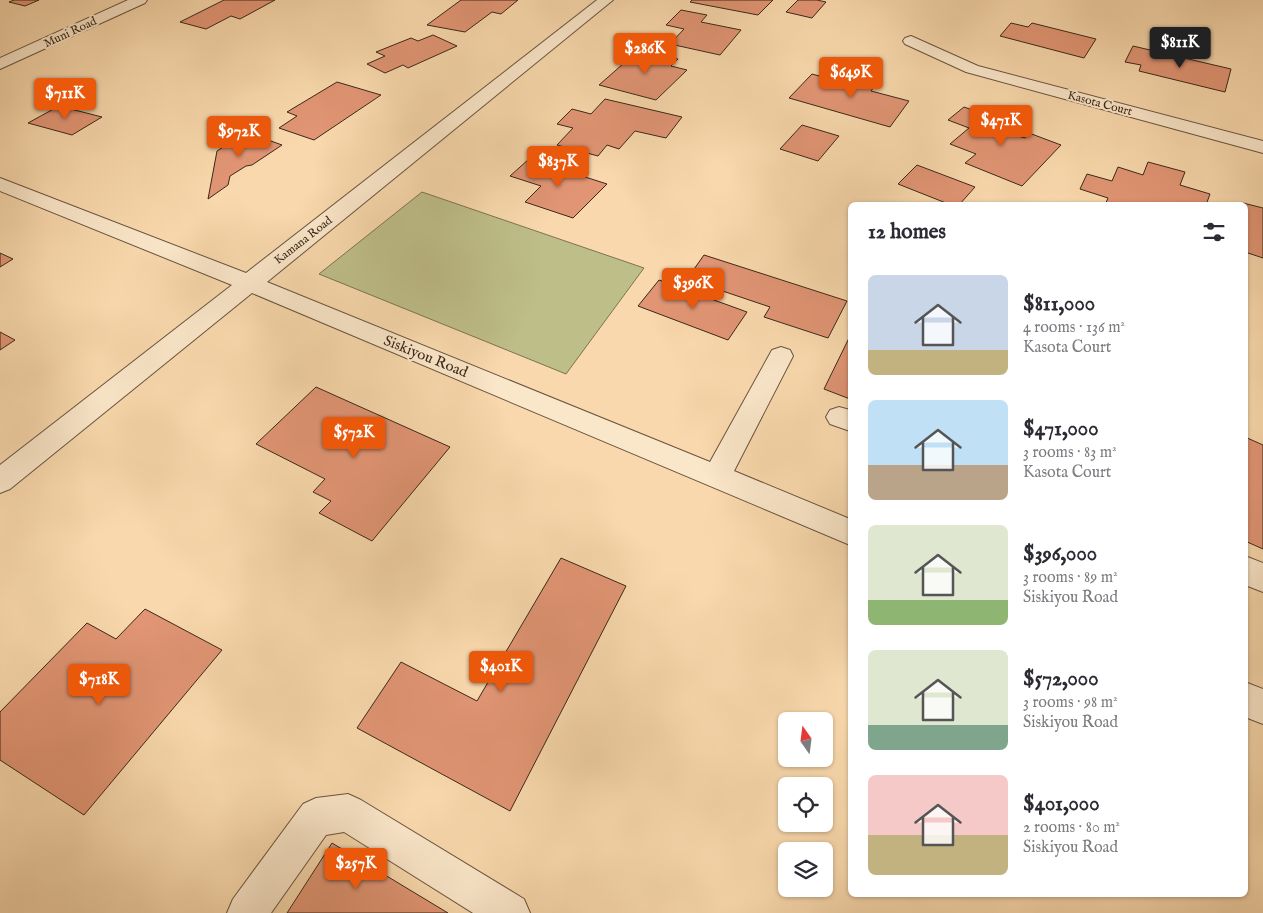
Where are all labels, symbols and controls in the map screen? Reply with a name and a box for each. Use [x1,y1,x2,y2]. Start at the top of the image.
street label: Muni Road [41,13,100,51]
pin: $811K [1145,27,1215,69]
pin: $286K [610,32,680,75]
text: $811K [1161,33,1199,53]
text: $286K [625,39,665,59]
pin: $649K [816,56,886,99]
text: $649K [830,63,872,83]
pin: $711K [30,78,100,120]
text: $711K [45,84,85,104]
street label: Kasota Court [1066,88,1134,119]
pin: $471K [966,104,1036,147]
text: $471K [980,111,1022,131]
pin: $972K [204,116,274,158]
text: $972K [218,122,260,142]
pin: $837K [523,146,593,188]
text: $837K [538,152,578,172]
street label: Kamana Road [271,213,336,268]
icon: filters [1200,218,1228,246]
text: 12 homes [868,219,946,246]
pin: $396K [658,268,728,310]
text: $396K [673,274,713,294]
text: $811,000 [1023,291,1095,318]
icon: home [908,295,968,355]
text: 4 rooms · 136 m² [1023,318,1125,338]
street label: Siskiyou Road [381,331,472,382]
text: Kasota Court [1023,338,1111,358]
pin: $572K [319,416,389,459]
text: $471,000 [1023,416,1098,443]
icon: home [908,420,968,480]
text: $572K [333,423,375,443]
text: 3 rooms · 83 m² [1023,443,1117,463]
text: Kasota Court [1023,463,1111,483]
text: $396,000 [1023,541,1097,568]
icon: home [908,545,968,605]
text: 3 rooms · 89 m² [1023,568,1118,588]
text: Siskiyou Road [1023,588,1118,608]
pin: $401K [466,650,536,693]
text: $401K [480,657,522,677]
pin: $718K [64,664,134,706]
text: $572,000 [1023,666,1098,693]
text: $718K [79,670,119,690]
icon: home [908,670,968,730]
text: 3 rooms · 98 m² [1023,693,1118,713]
north arrow [778,712,832,768]
map controls [778,712,833,897]
text: Siskiyou Road [1023,713,1118,733]
button: locate [778,777,833,832]
text: $401,000 [1023,791,1099,818]
icon: home [908,795,968,855]
text: 2 rooms · 80 m² [1023,818,1120,838]
text: Siskiyou Road [1023,838,1118,858]
button: layers [778,842,833,897]
pin: $257K [321,848,391,890]
text: $257K [335,854,377,874]

